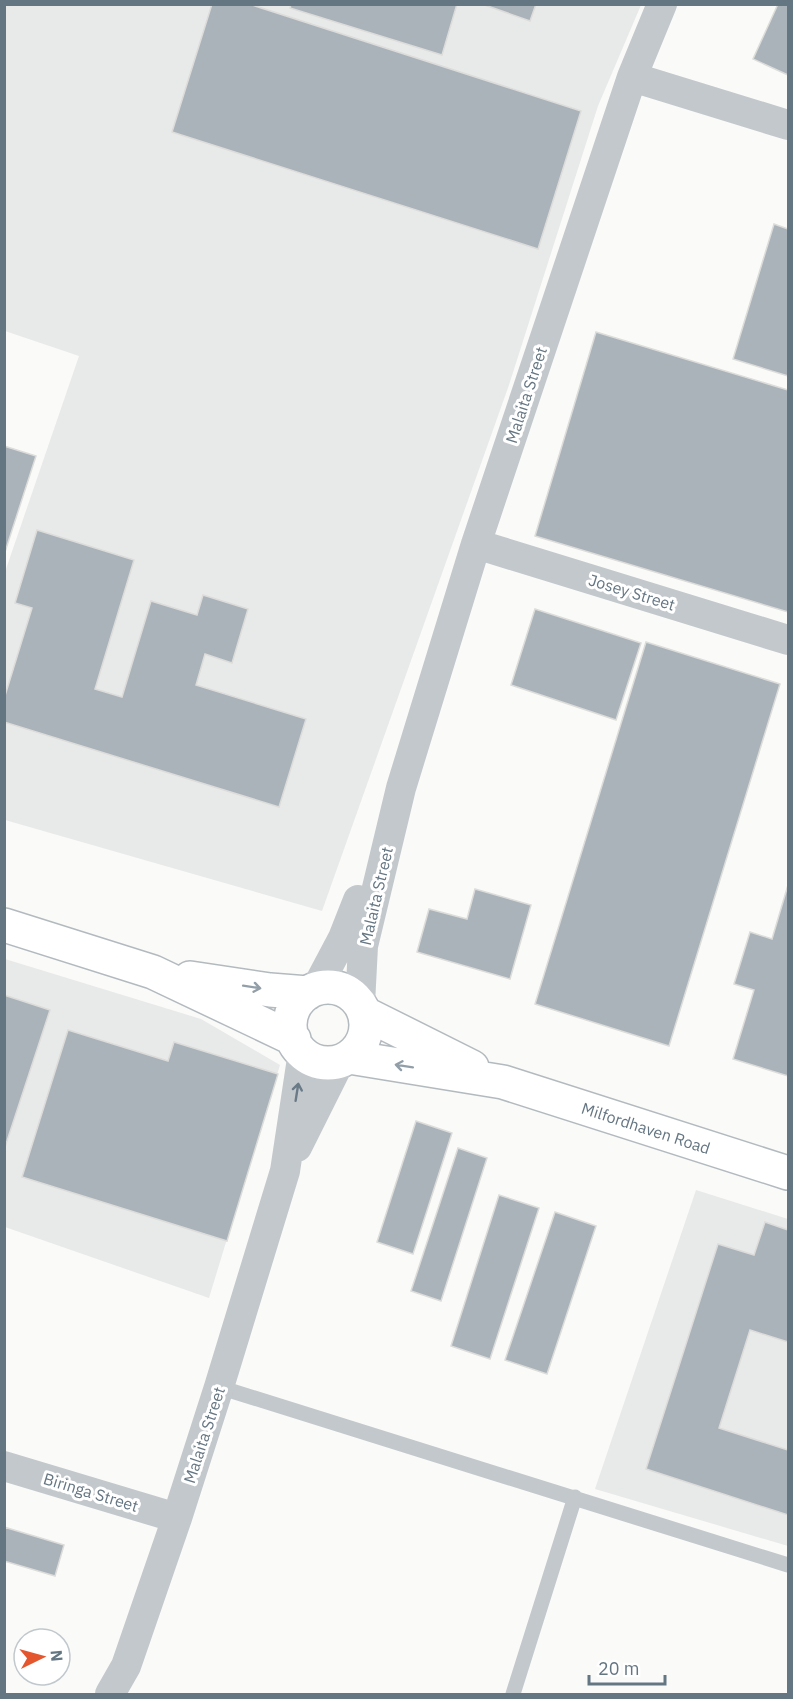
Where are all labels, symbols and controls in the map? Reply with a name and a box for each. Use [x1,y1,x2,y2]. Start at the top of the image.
street label: Malaita Street [501,344,551,446]
street label: Josey Street [586,569,678,615]
street label: Malaita Street [355,845,397,947]
one-way arrow [241,982,261,993]
one-way arrow [395,1060,415,1071]
one-way arrow [291,1083,302,1102]
street label: Milfordhaven Road [579,1098,713,1158]
street label: Malaita Street [179,1384,229,1486]
street label: Biringa Street [41,1468,141,1516]
north arrow [12,1627,72,1687]
scale bar [589,1648,666,1686]
text: N [46,1649,67,1662]
text: 20 m [598,1657,640,1680]

